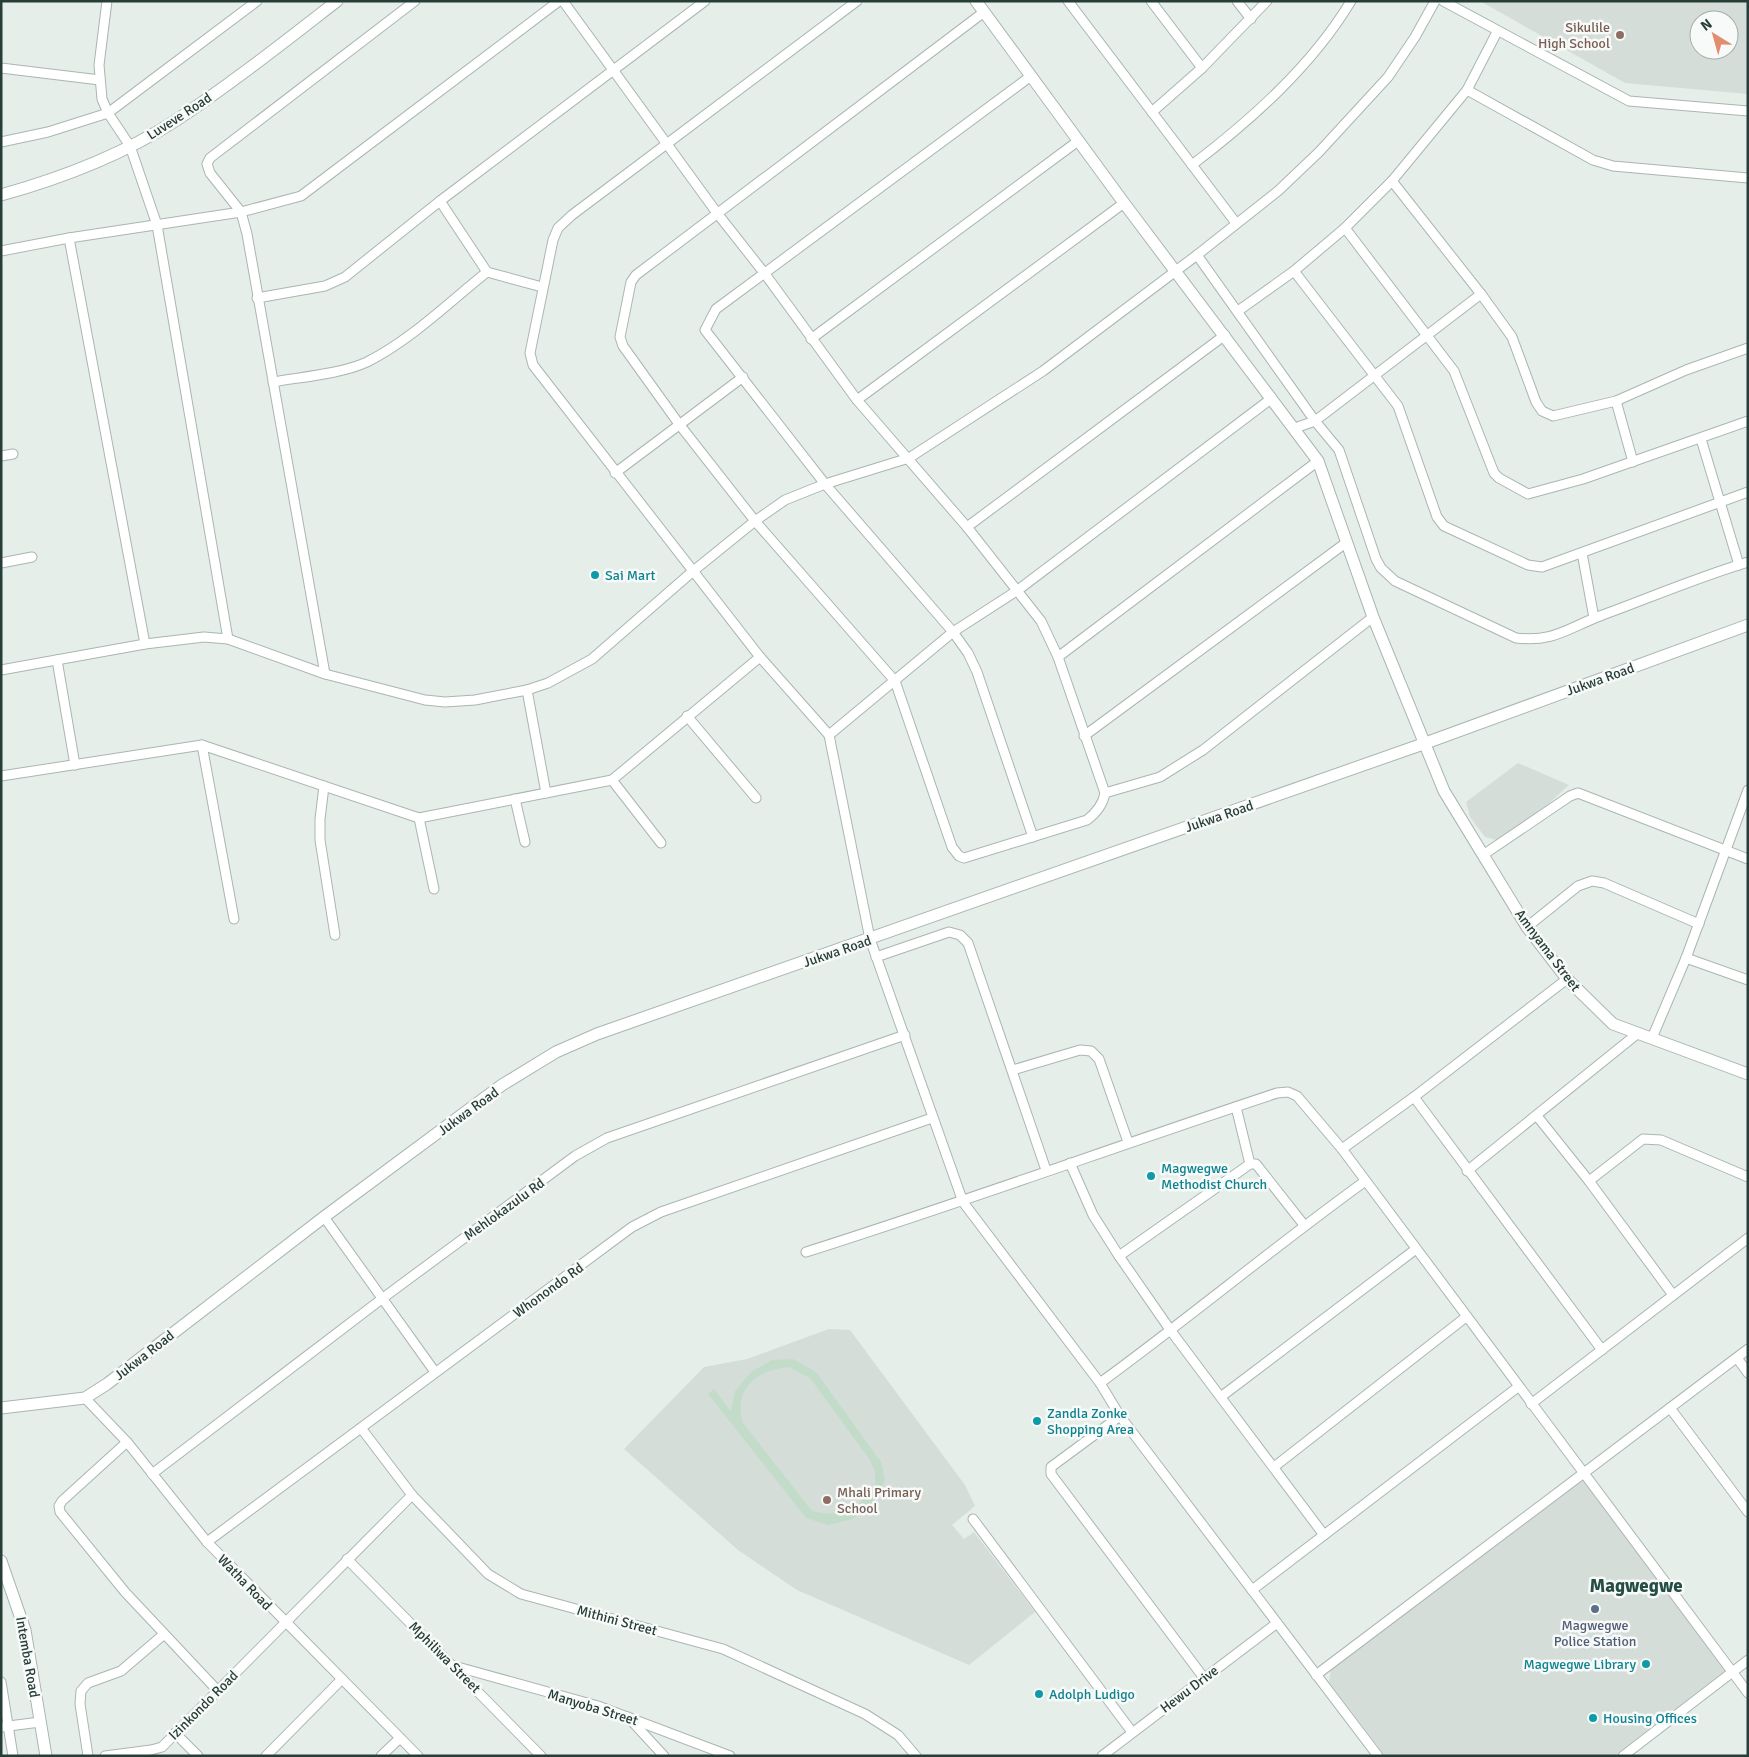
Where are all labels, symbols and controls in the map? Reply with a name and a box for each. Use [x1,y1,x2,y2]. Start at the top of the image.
north arrow [1689,10,1739,60]
text: N [1697,15,1715,35]
place label: Sikulile High School [1538,19,1610,52]
marker: Sikulile High School [1614,29,1626,41]
street label: Luveve Road [144,89,215,144]
place label: Sai Mart [605,567,656,584]
marker: Sai Mart [589,569,601,581]
street label: Jukwa Road [1564,659,1636,700]
street label: Jukwa Road [1183,797,1256,836]
street label: Amnyama Street [1511,906,1584,995]
street label: Jukwa Road [801,932,874,971]
street label: Jukwa Road [435,1084,502,1139]
place label: Magwegwe Methodist Church [1161,1160,1267,1193]
marker: Magwegwe Methodist Church [1145,1170,1157,1182]
street label: Mehlokazulu Rd [461,1174,548,1244]
street label: Whonondo Rd [510,1259,587,1322]
street label: Jukwa Road [111,1327,178,1384]
place label: Zandla Zonke Shopping Area [1047,1405,1134,1438]
marker: Zandla Zonke Shopping Area [1031,1415,1043,1427]
place label: Mhali Primary School [837,1484,922,1517]
marker: Mhali Primary School [821,1494,833,1506]
street label: Watha Road [214,1551,275,1614]
district label: Magwegwe [1589,1574,1683,1598]
street label: Mithini Street [575,1602,659,1639]
marker: Magwegwe Police Station [1589,1603,1601,1615]
street label: Intemba Road [12,1615,43,1699]
place label: Magwegwe Police Station [1554,1617,1636,1650]
street label: Mphiliwa Street [405,1618,484,1697]
place label: Magwegwe Library [1523,1656,1636,1673]
marker: Magwegwe Library [1640,1658,1652,1670]
street label: Hewu Drive [1157,1662,1222,1717]
street label: Izinkondo Road [165,1667,242,1744]
street label: Manyoba Street [546,1686,640,1729]
place label: Adolph Ludigo [1049,1686,1135,1703]
marker: Adolph Ludigo [1033,1688,1045,1700]
place label: Housing Offices [1603,1710,1697,1727]
marker: Housing Offices [1587,1712,1599,1724]

